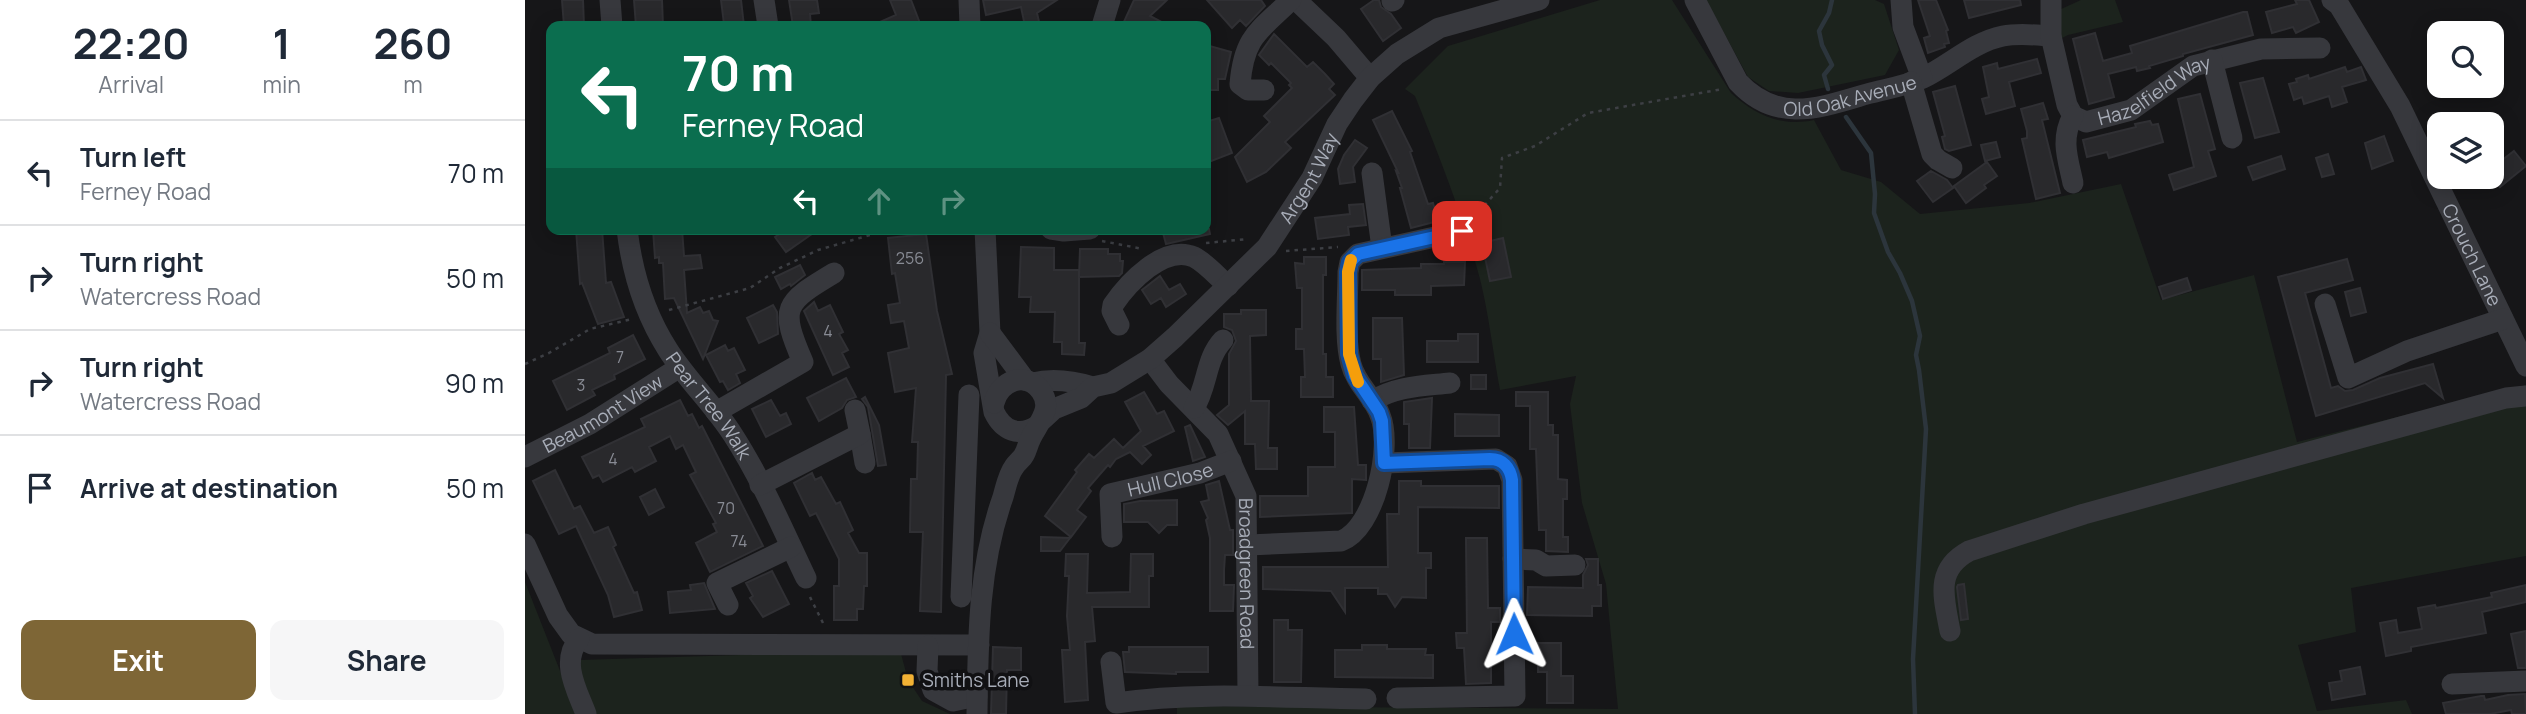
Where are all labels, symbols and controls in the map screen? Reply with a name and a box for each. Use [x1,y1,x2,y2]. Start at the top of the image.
text: 22:20 [73,14,190,72]
text: 1 [272,14,291,72]
text: 260 [374,14,452,72]
map controls [2427,21,2504,189]
button: search [2427,21,2504,98]
text: 70 m [682,39,794,106]
icon: left [567,49,658,140]
street label: Hazelfield Way [2095,49,2213,131]
text: Arrival [98,68,164,100]
text: min [262,68,301,100]
text: m [403,68,423,100]
street label: Old Oak Avenue [1783,69,1920,122]
text: Ferney Road [682,103,864,147]
button: layers [2427,112,2504,189]
street label: Argent Way [1273,128,1344,228]
text: Turn left [80,139,187,175]
icon: left [21,154,59,192]
text: 70 m [448,155,504,191]
text: Ferney Road [80,175,211,207]
icon: left [787,182,825,220]
icon: ahead [860,182,898,220]
icon: right [933,182,971,220]
street label: Crouch Lane [2436,199,2508,310]
pin [1432,201,1492,261]
icon: arrive [1443,212,1481,250]
text: Turn right [80,244,204,280]
house number: 256 [896,247,924,269]
icon: right [21,259,59,297]
text: 50 m [446,260,504,296]
text: Watercress Road [80,280,261,312]
house number: 4 [823,320,833,342]
house number: 7 [616,346,624,368]
street label: Pear Tree Walk [660,347,758,464]
text: Turn right [80,349,204,385]
icon: right [21,364,59,402]
text: 90 m [445,365,504,401]
street label: Beaumont View [538,368,668,459]
house number: 3 [577,374,585,396]
text: Watercress Road [80,385,261,417]
house number: 4 [608,448,618,470]
street label: Hull Close [1125,456,1217,503]
icon: arrive [21,469,59,507]
text: Arrive at destination [80,470,338,506]
text: 50 m [446,470,504,506]
house number: 70 [717,497,735,519]
street label: Broadgreen Road [1233,498,1261,649]
house number: 74 [731,530,747,552]
position arrow [1477,597,1551,671]
button: Exit [21,620,256,700]
button: Share [270,620,504,700]
place label: Smiths Lane [922,667,1030,693]
marker: Smiths Lane [900,672,916,688]

